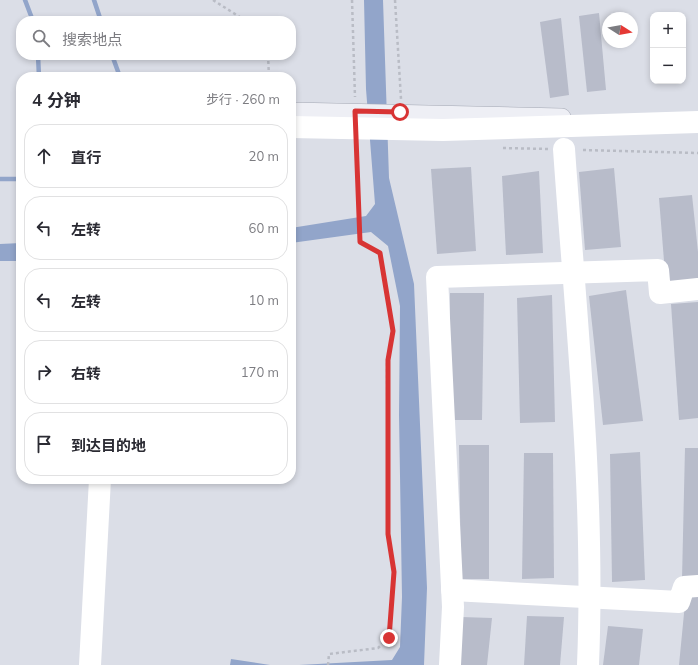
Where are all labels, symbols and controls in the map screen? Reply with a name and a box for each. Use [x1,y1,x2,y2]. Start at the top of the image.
north arrow [602,12,638,48]
map controls [650,12,686,84]
button: + [650,12,686,48]
search box [16,16,296,60]
icon: search [30,27,52,49]
text: 搜索地点 [62,30,122,49]
button: − [650,48,686,84]
text: 4 分钟 [32,89,81,110]
text: 步行 · 260 m [206,91,280,107]
route start [391,103,409,121]
icon: ahead [33,145,55,167]
text: 直行 [71,148,101,167]
text: 20 m [249,148,279,164]
icon: left [33,217,55,239]
text: 左转 [71,220,101,239]
text: 60 m [249,220,279,236]
icon: left [33,289,55,311]
text: 左转 [71,292,101,311]
text: 10 m [249,292,279,308]
icon: right [33,361,55,383]
text: 右转 [71,364,101,383]
text: 170 m [241,364,279,380]
icon: arrive [33,433,55,455]
text: 到达目的地 [71,436,146,455]
route end [380,629,398,647]

